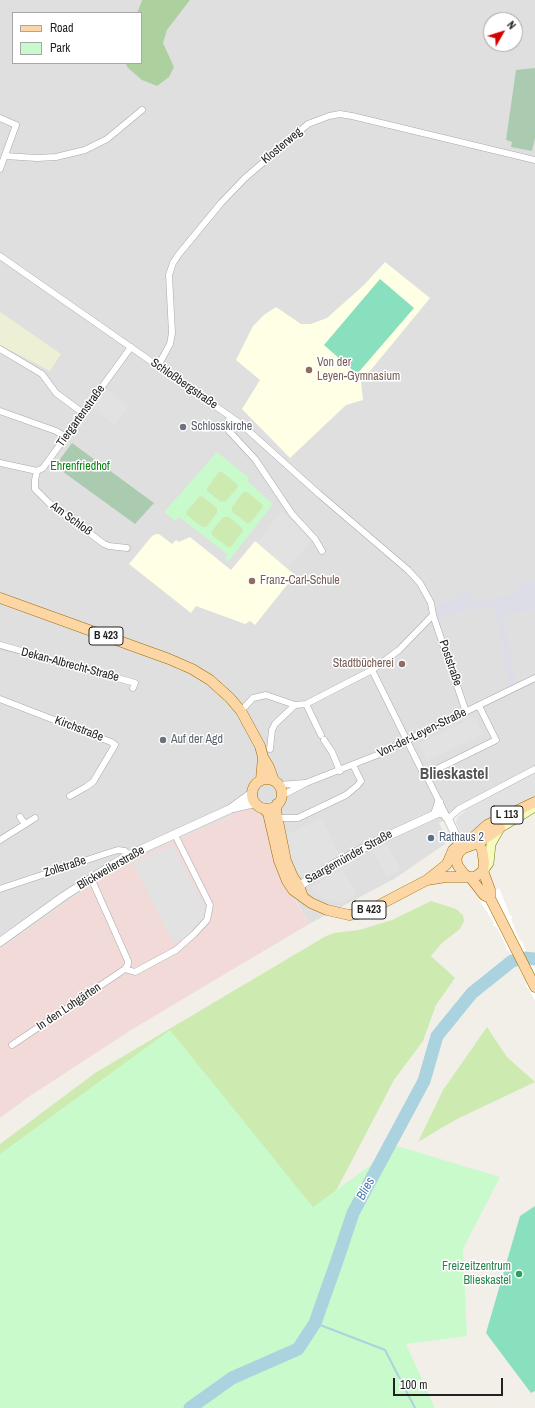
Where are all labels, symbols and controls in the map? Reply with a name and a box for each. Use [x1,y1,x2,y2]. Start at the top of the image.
legend [12,12,142,64]
north arrow [483,12,523,52]
text: N [504,18,519,32]
text: Road [50,20,74,36]
text: Park [50,40,70,56]
street label: Klosterweg [259,125,305,167]
street label: Schloßbergstraße [148,356,220,412]
place label: Von der Leyen-Gymnasium [317,356,400,384]
marker: Von der Leyen-Gymnasium [304,365,314,375]
street label: Tiergartenstraße [54,382,108,450]
place label: Schlosskirche [191,420,252,434]
marker: Schlosskirche [178,422,188,432]
park label: Ehrenfriedhof [50,460,110,474]
street label: Am Schloß [47,499,95,539]
place label: Franz-Carl-Schule [260,574,340,588]
marker: Franz-Carl-Schule [247,576,257,586]
road number: B 423 [89,627,123,645]
street label: Poststraße [435,638,465,688]
street label: Dekan-Albrecht-Straße [20,645,120,685]
place label: Stadtbücherei [333,657,394,671]
marker: Stadtbücherei [397,659,407,669]
street label: Von-der-Leyen-Straße [375,705,469,761]
street label: Kirchstraße [53,713,105,745]
place label: Auf der Agd [171,733,223,747]
marker: Auf der Agd [158,735,168,745]
district label: Blieskastel [420,765,488,785]
road number: L 113 [491,806,523,824]
street label: Saargemünder Straße [303,827,395,887]
place label: Rathaus 2 [439,831,484,845]
marker: Rathaus 2 [426,833,436,843]
street label: Blickweilerstraße [75,843,147,893]
street label: Zollstraße [42,853,88,881]
road number: B 423 [352,901,386,919]
street label: In den Lohgärten [34,980,104,1034]
water label: Blies [354,1175,378,1203]
place label: Freizeitzentrum Blieskastel [442,1260,511,1288]
marker: Freizeitzentrum Blieskastel [514,1269,524,1279]
scale bar [395,1370,505,1396]
text: 100 m [400,1377,427,1393]

